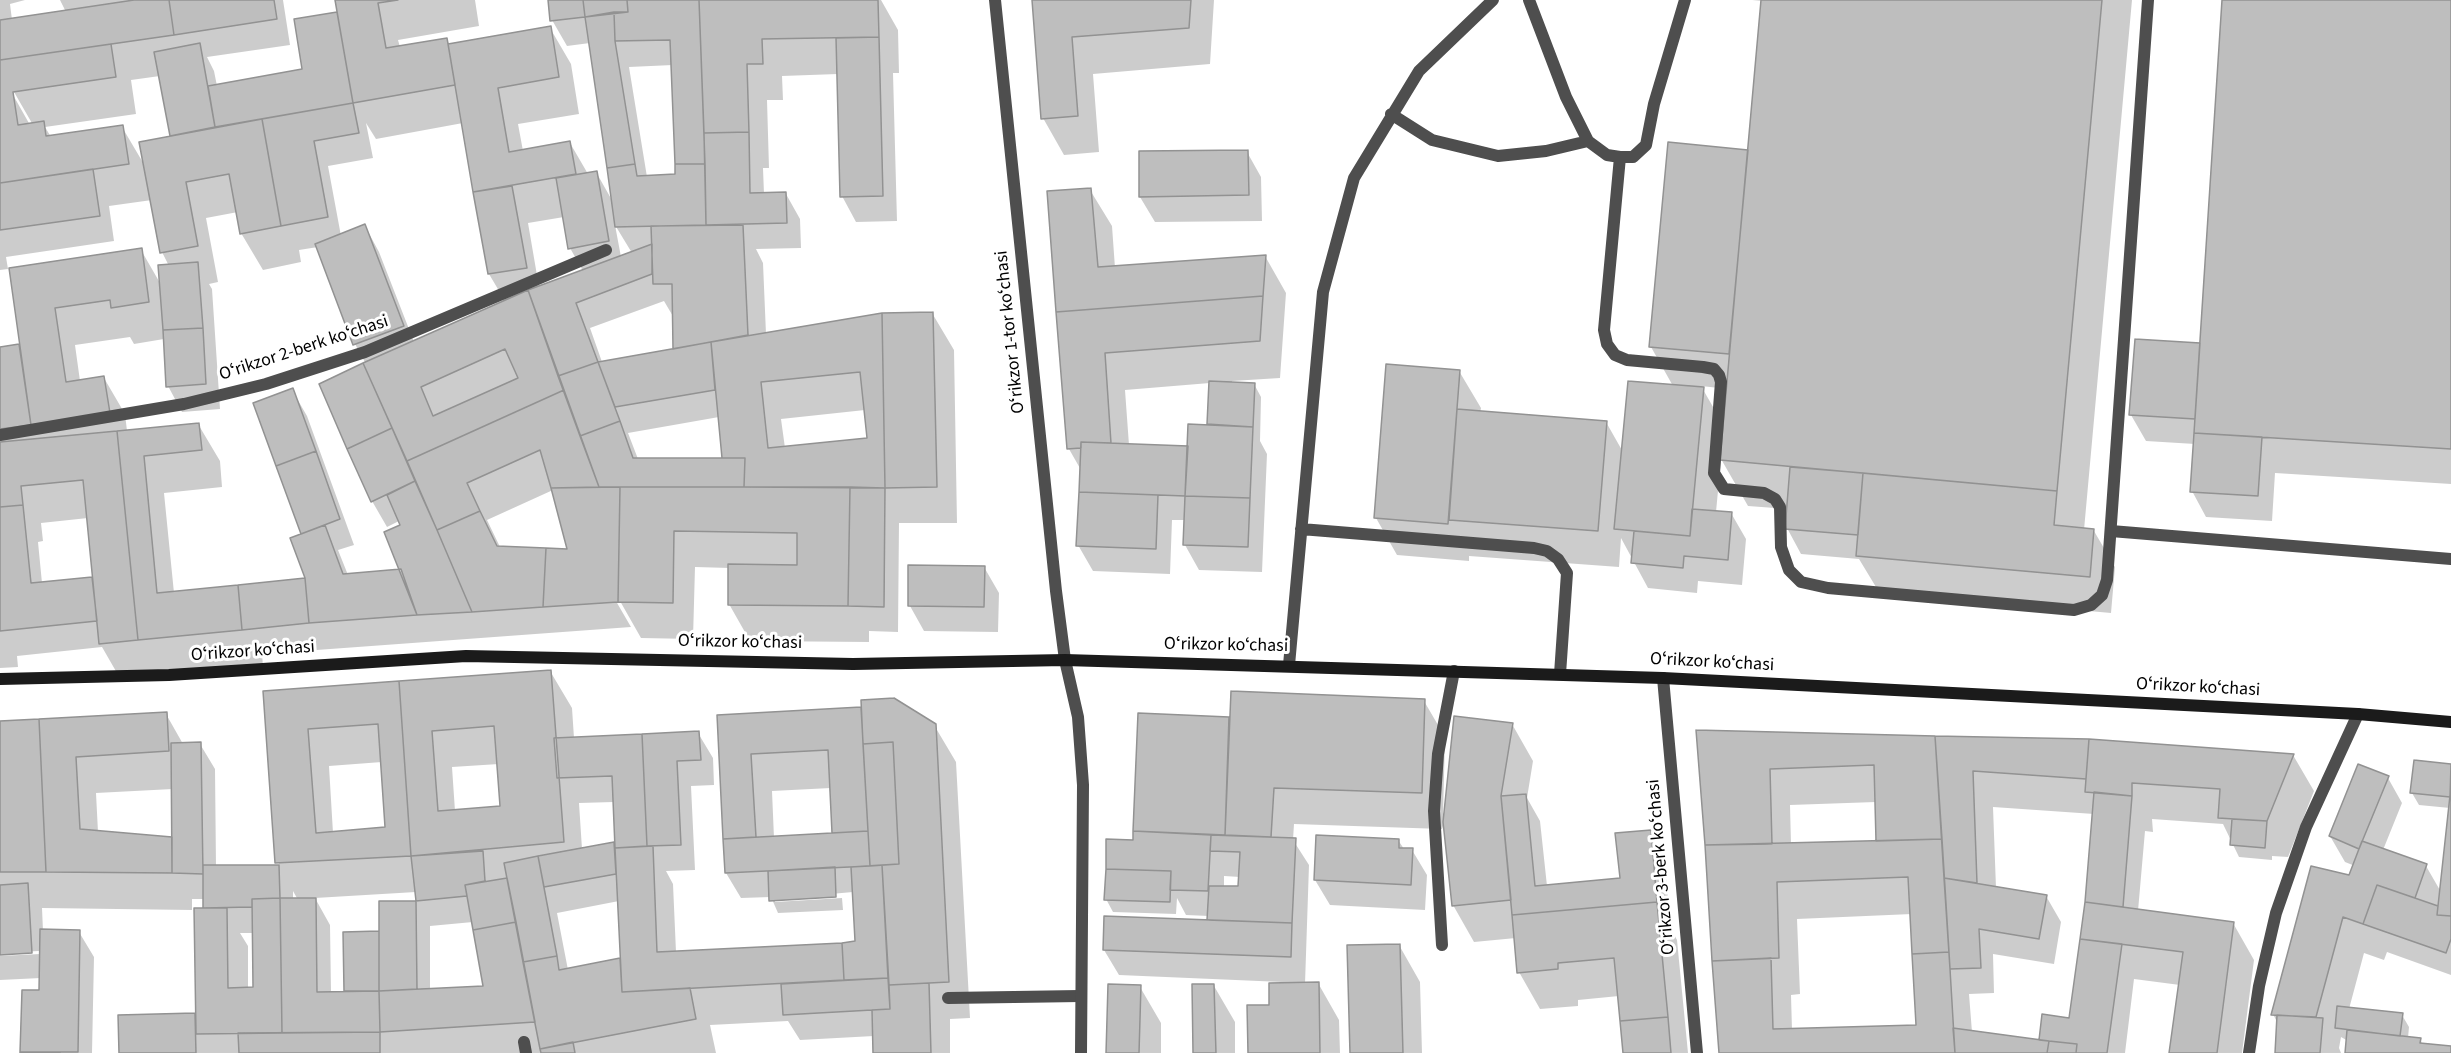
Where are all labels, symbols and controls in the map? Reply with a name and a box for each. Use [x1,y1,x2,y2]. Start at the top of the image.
street label: Oʻrikzor 1-tor koʻchasi [992,249,1030,415]
street label: Oʻrikzor 2-berk koʻchasi [217,311,391,387]
street label: Oʻrikzor koʻchasi [678,631,802,655]
street label: Oʻrikzor koʻchasi [1164,634,1288,658]
street label: Oʻrikzor koʻchasi [190,637,316,667]
street label: Oʻrikzor koʻchasi [1649,649,1775,677]
street label: Oʻrikzor koʻchasi [2135,674,2261,702]
street label: Oʻrikzor 3-berk koʻchasi [1644,778,1680,956]

